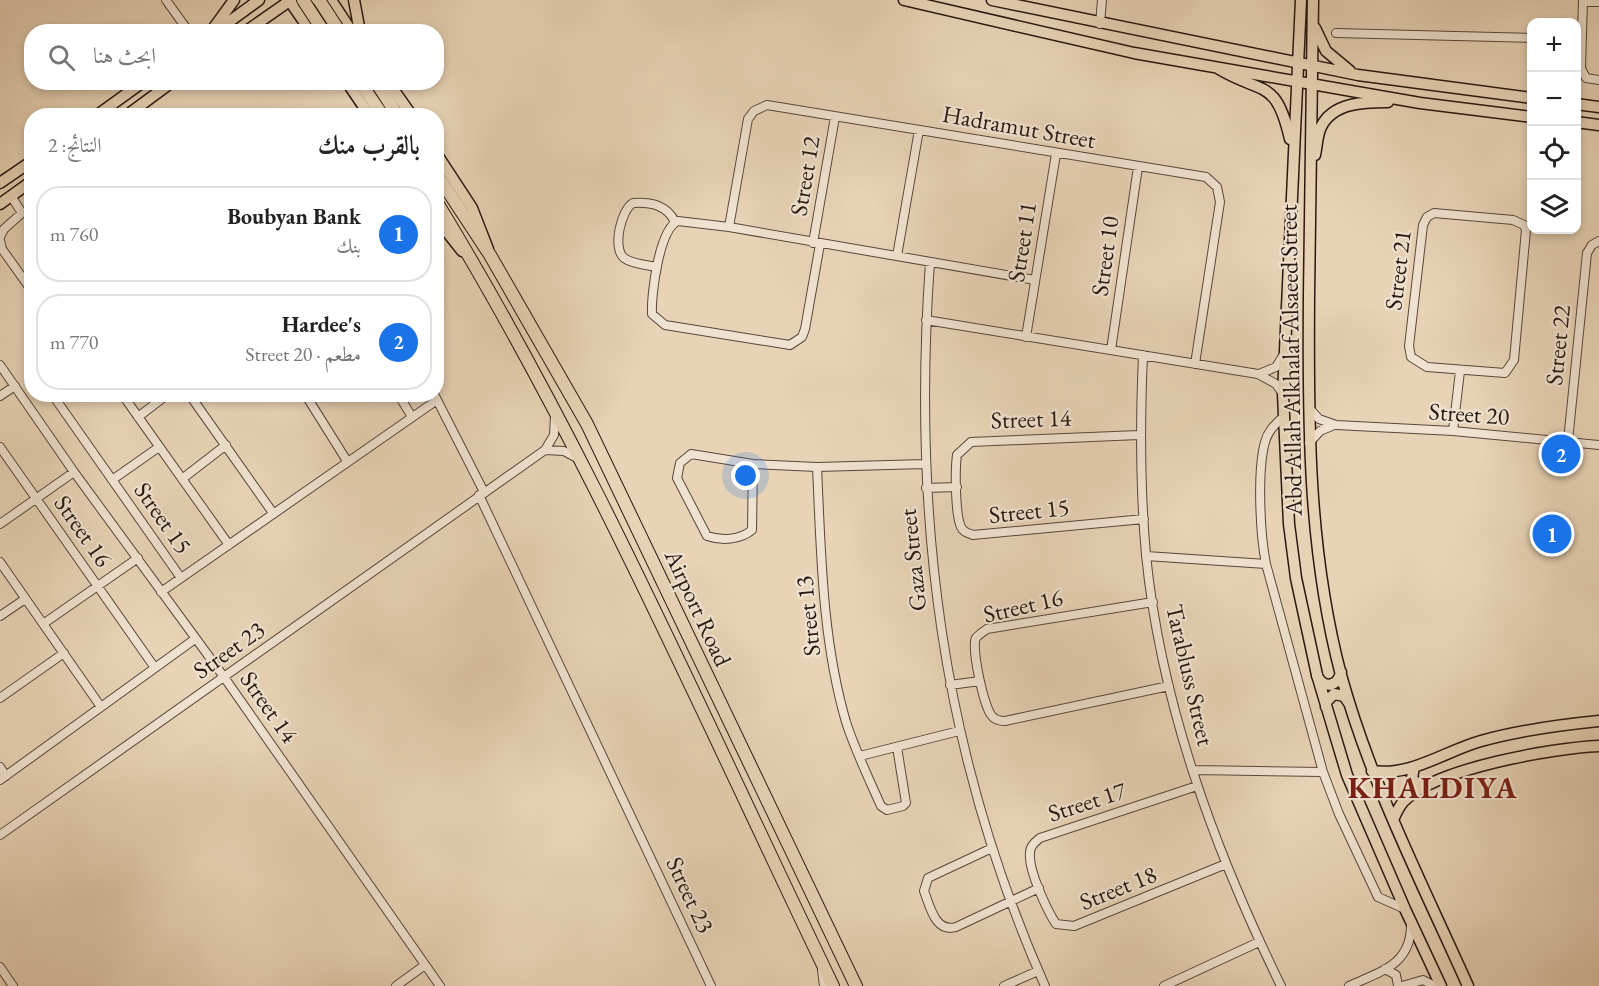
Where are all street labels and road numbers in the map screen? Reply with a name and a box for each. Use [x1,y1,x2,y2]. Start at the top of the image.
street label: Hadramut Street [940,98,1099,155]
street label: Street 12 [782,133,827,218]
street label: Street 11 [1000,200,1043,284]
street label: Abd Allah Alkhalaf Alsaeed Street [1272,203,1309,517]
street label: Street 10 [1084,214,1125,298]
street label: Street 21 [1377,228,1418,312]
street label: Street 22 [1538,303,1577,387]
street label: Street 20 [1428,395,1510,432]
street label: Street 14 [990,402,1072,435]
street label: Street 15 [128,476,199,560]
street label: Street 16 [48,489,119,573]
street label: Street 15 [987,491,1071,530]
street label: Gaza Street [892,507,933,613]
street label: Airport Road [657,543,739,672]
street label: Street 13 [788,574,827,658]
street label: Street 16 [980,581,1066,630]
street label: Tarabluss Street [1159,601,1222,749]
street label: Street 23 [187,614,271,685]
street label: Street 14 [234,665,305,749]
street label: Street 17 [1044,774,1130,829]
street label: Street 23 [659,852,722,938]
street label: Street 18 [1075,858,1161,917]

